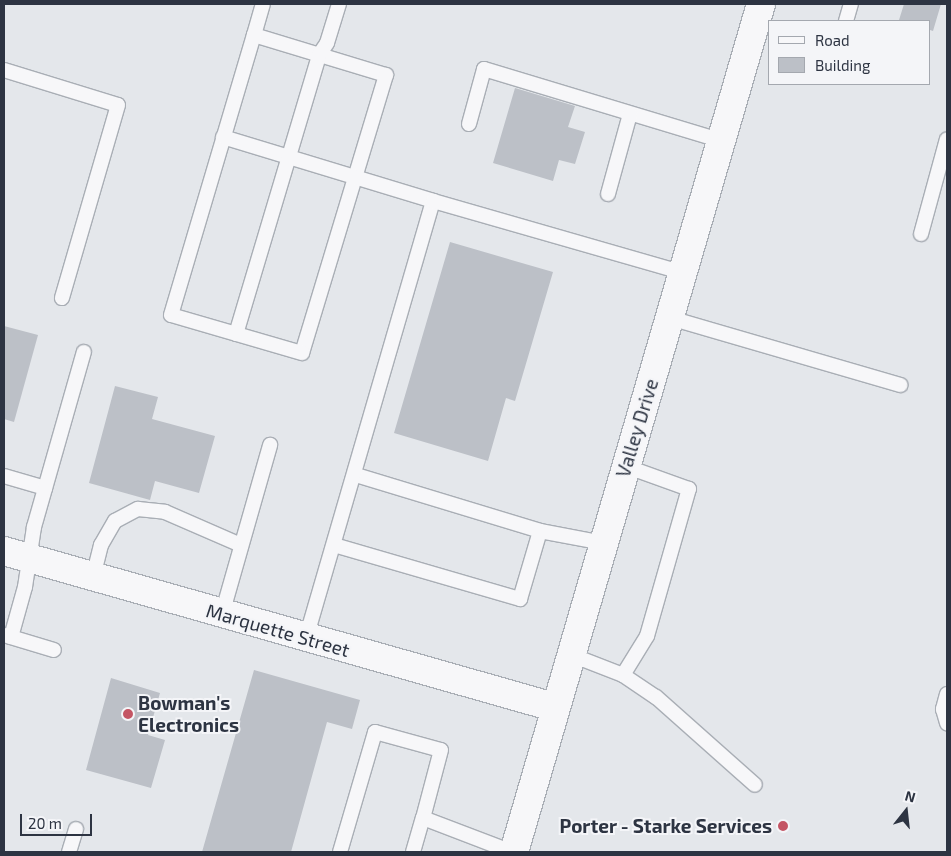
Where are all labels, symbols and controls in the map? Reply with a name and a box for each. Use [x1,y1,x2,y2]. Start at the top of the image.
legend [768,20,931,85]
text: Road [815,31,850,49]
text: Building [815,56,870,74]
street label: Valley Drive [611,376,663,480]
street label: Marquette Street [204,599,352,661]
place label: Bowman's Electronics [138,692,239,736]
marker: Bowman's Electronics [122,708,134,720]
north arrow [881,786,931,836]
text: N [903,787,917,806]
scale bar [22,804,95,836]
text: 20 m [28,814,62,832]
place label: Porter - Starke Services [559,815,772,837]
marker: Porter - Starke Services [776,819,790,833]

